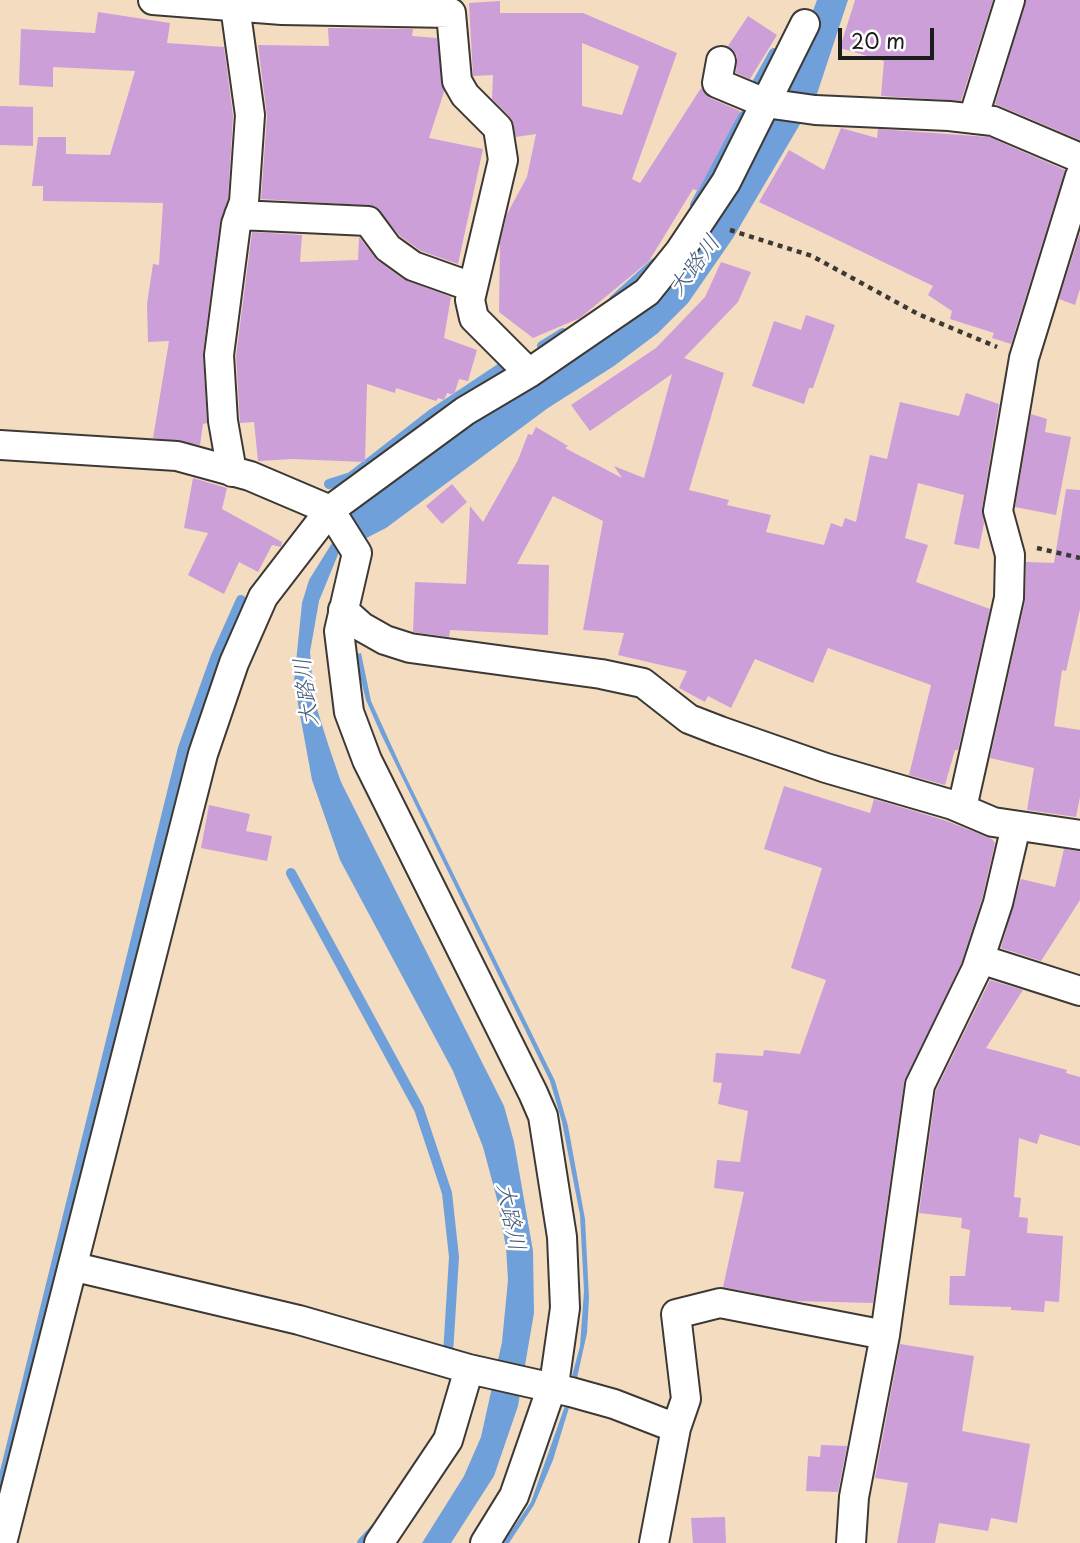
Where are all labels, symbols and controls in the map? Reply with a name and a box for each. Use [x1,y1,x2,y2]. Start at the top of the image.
scale bar [842,14,938,58]
text: 20 m [851,24,905,56]
water label: 大路川 [663,230,727,302]
water label: 大路川 [289,656,325,728]
water label: 大路川 [490,1181,530,1253]

